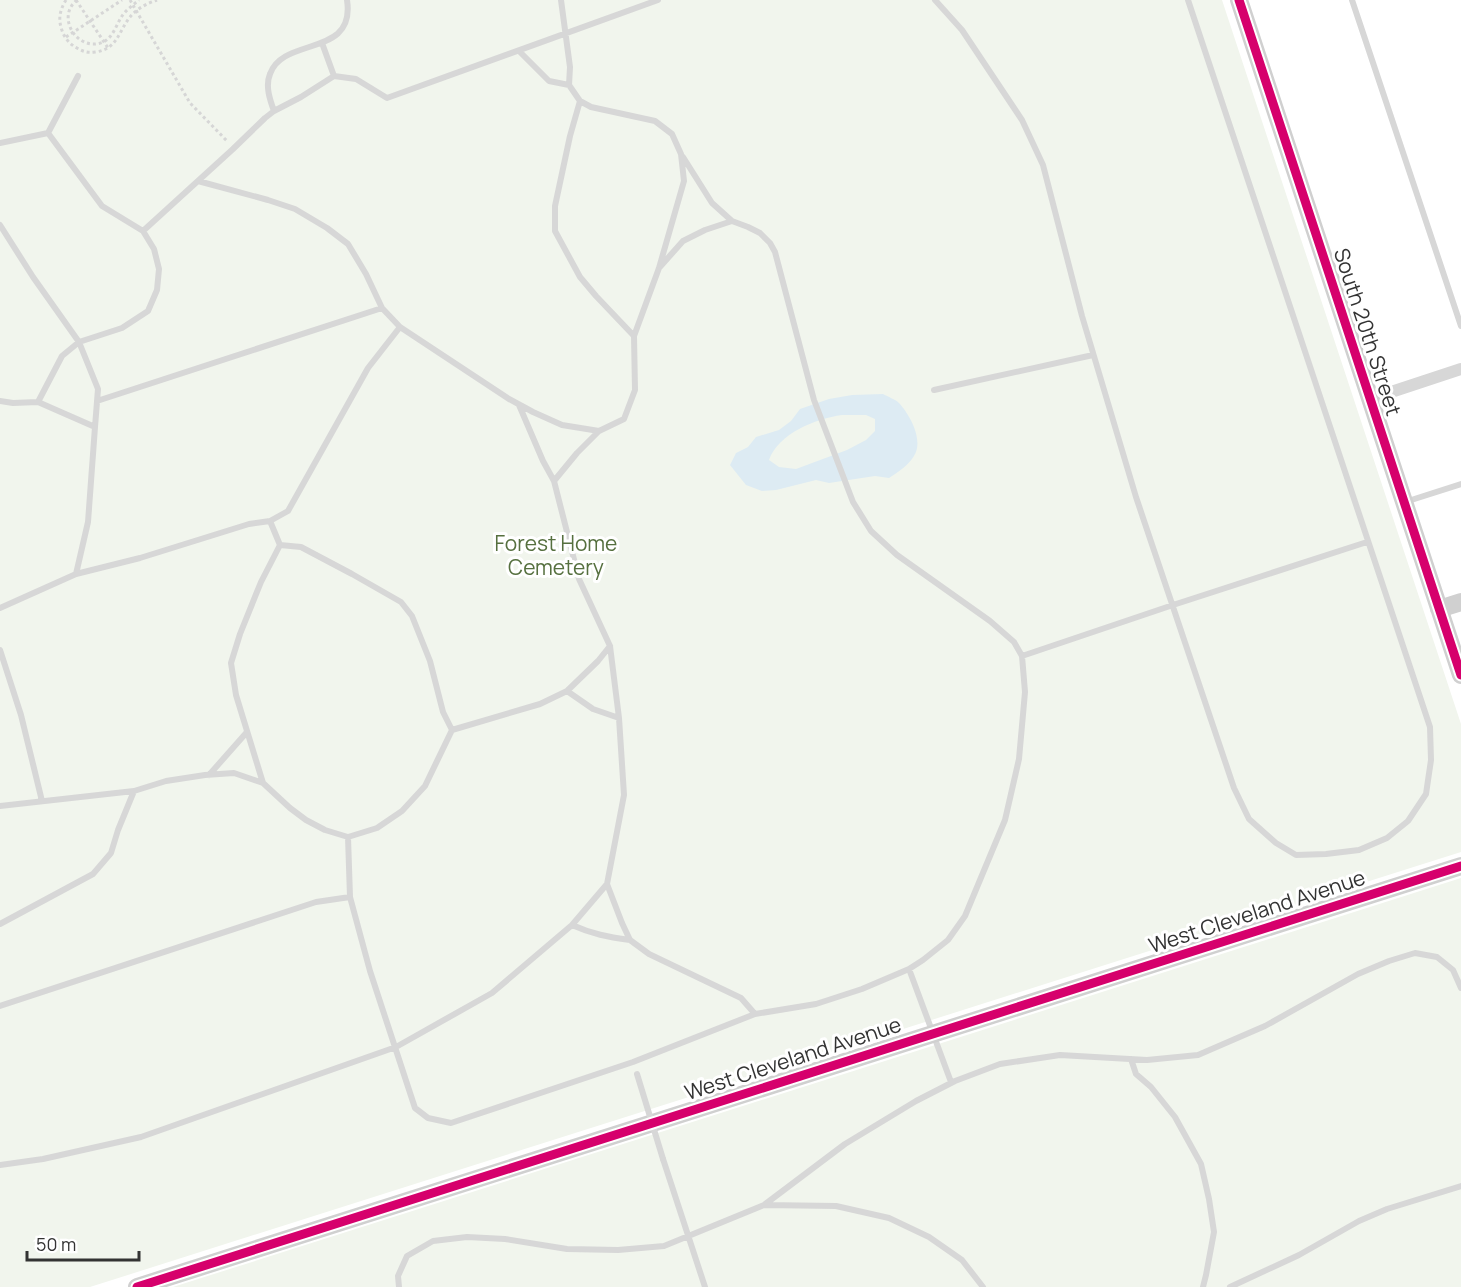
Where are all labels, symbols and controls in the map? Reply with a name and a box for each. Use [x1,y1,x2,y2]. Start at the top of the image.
street label: South 20th Street [1328,244,1408,419]
park label: Forest Home Cemetery [495,529,617,581]
street label: West Cleveland Avenue [1145,863,1369,959]
street label: West Cleveland Avenue [681,1010,905,1106]
scale bar [27,1224,140,1262]
text: 50 m [36,1232,76,1256]

